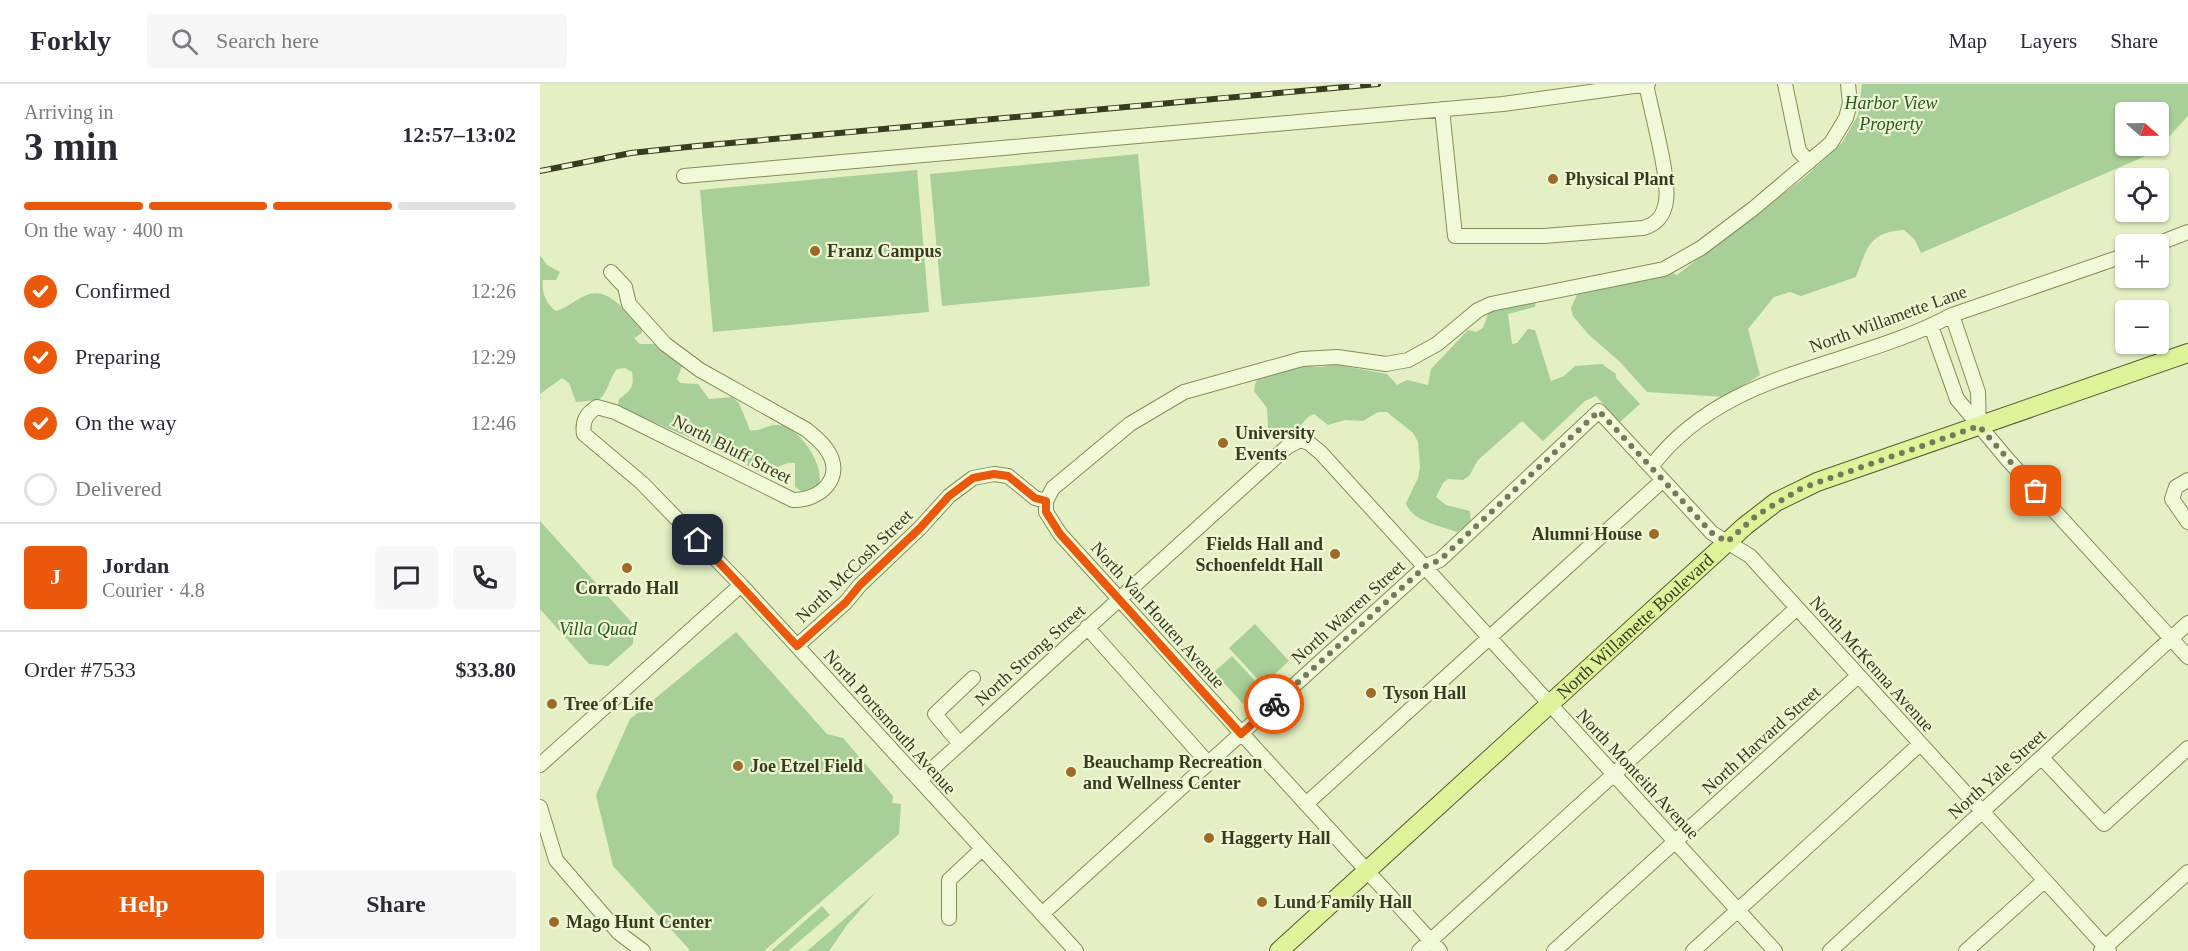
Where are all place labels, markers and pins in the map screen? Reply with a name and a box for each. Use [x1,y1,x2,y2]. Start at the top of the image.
place label: Physical Plant [1565,169,1675,189]
marker: Physical Plant [1546,172,1560,186]
place label: Franz Campus [827,241,942,261]
marker: Franz Campus [808,244,822,258]
place label: University Events [1235,423,1315,464]
marker: University Events [1216,436,1230,450]
pin [2010,465,2061,516]
pin [672,514,723,565]
place label: Alumni House [1531,524,1642,544]
marker: Alumni House [1647,527,1661,541]
place label: Fields Hall and Schoenfeldt Hall [1195,534,1323,575]
marker: Fields Hall and Schoenfeldt Hall [1328,547,1342,561]
marker: Corrado Hall [620,561,634,575]
place label: Corrado Hall [575,578,679,598]
place label: Tyson Hall [1383,683,1466,703]
marker: Tyson Hall [1364,686,1378,700]
place label: Tree of Life [564,694,653,714]
marker: Tree of Life [545,697,559,711]
place label: Beauchamp Recreation and Wellness Center [1083,752,1262,793]
place label: Joe Etzel Field [750,756,863,776]
marker: Joe Etzel Field [731,759,745,773]
marker: Beauchamp Recreation and Wellness Center [1064,765,1078,779]
place label: Haggerty Hall [1221,828,1330,848]
marker: Haggerty Hall [1202,831,1216,845]
place label: Lund Family Hall [1274,892,1412,912]
marker: Lund Family Hall [1255,895,1269,909]
place label: Mago Hunt Center [566,912,712,932]
marker: Mago Hunt Center [547,915,561,929]

